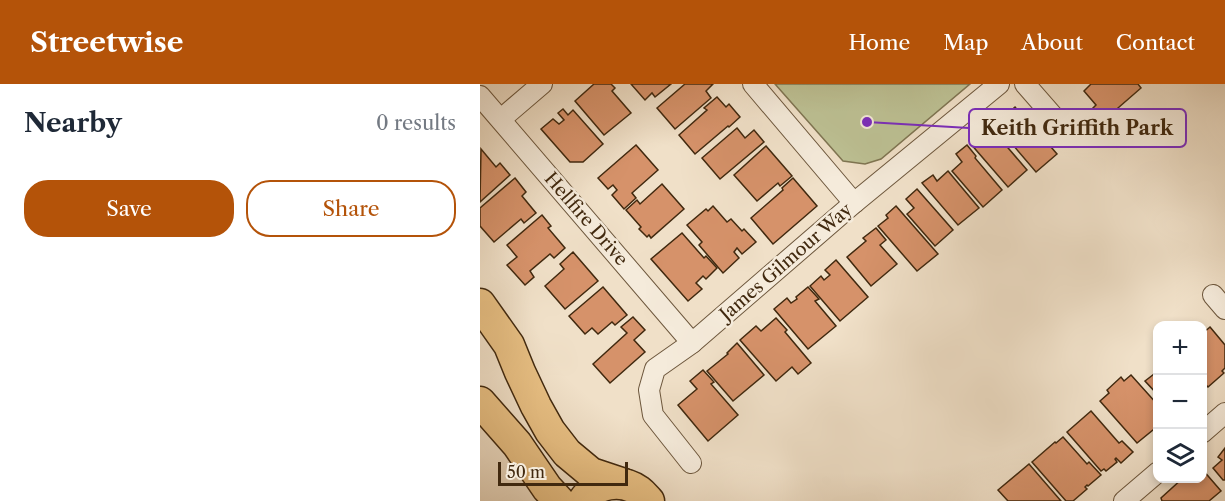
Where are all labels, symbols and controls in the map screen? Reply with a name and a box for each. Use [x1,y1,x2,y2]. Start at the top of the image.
text: Streetwise [30,25,184,59]
text: Home [849,30,910,55]
text: Map [943,30,988,55]
text: About [1021,30,1083,55]
text: Contact [1116,30,1195,55]
text: Nearby [24,107,122,139]
callout: Keith Griffith Park [969,109,1186,147]
text: 0 results [376,111,456,135]
text: Keith Griffith Park [981,116,1174,140]
street label: Hellfire Drive [540,168,632,270]
button: Save [24,180,234,237]
button: Share [246,180,456,237]
street label: James Gilmour Way [713,198,857,327]
map controls [1153,321,1207,483]
button: + [1153,321,1207,375]
button: − [1153,375,1207,429]
button: layers [1153,429,1207,483]
scale bar [498,459,628,486]
text: 50 m [507,462,545,482]

